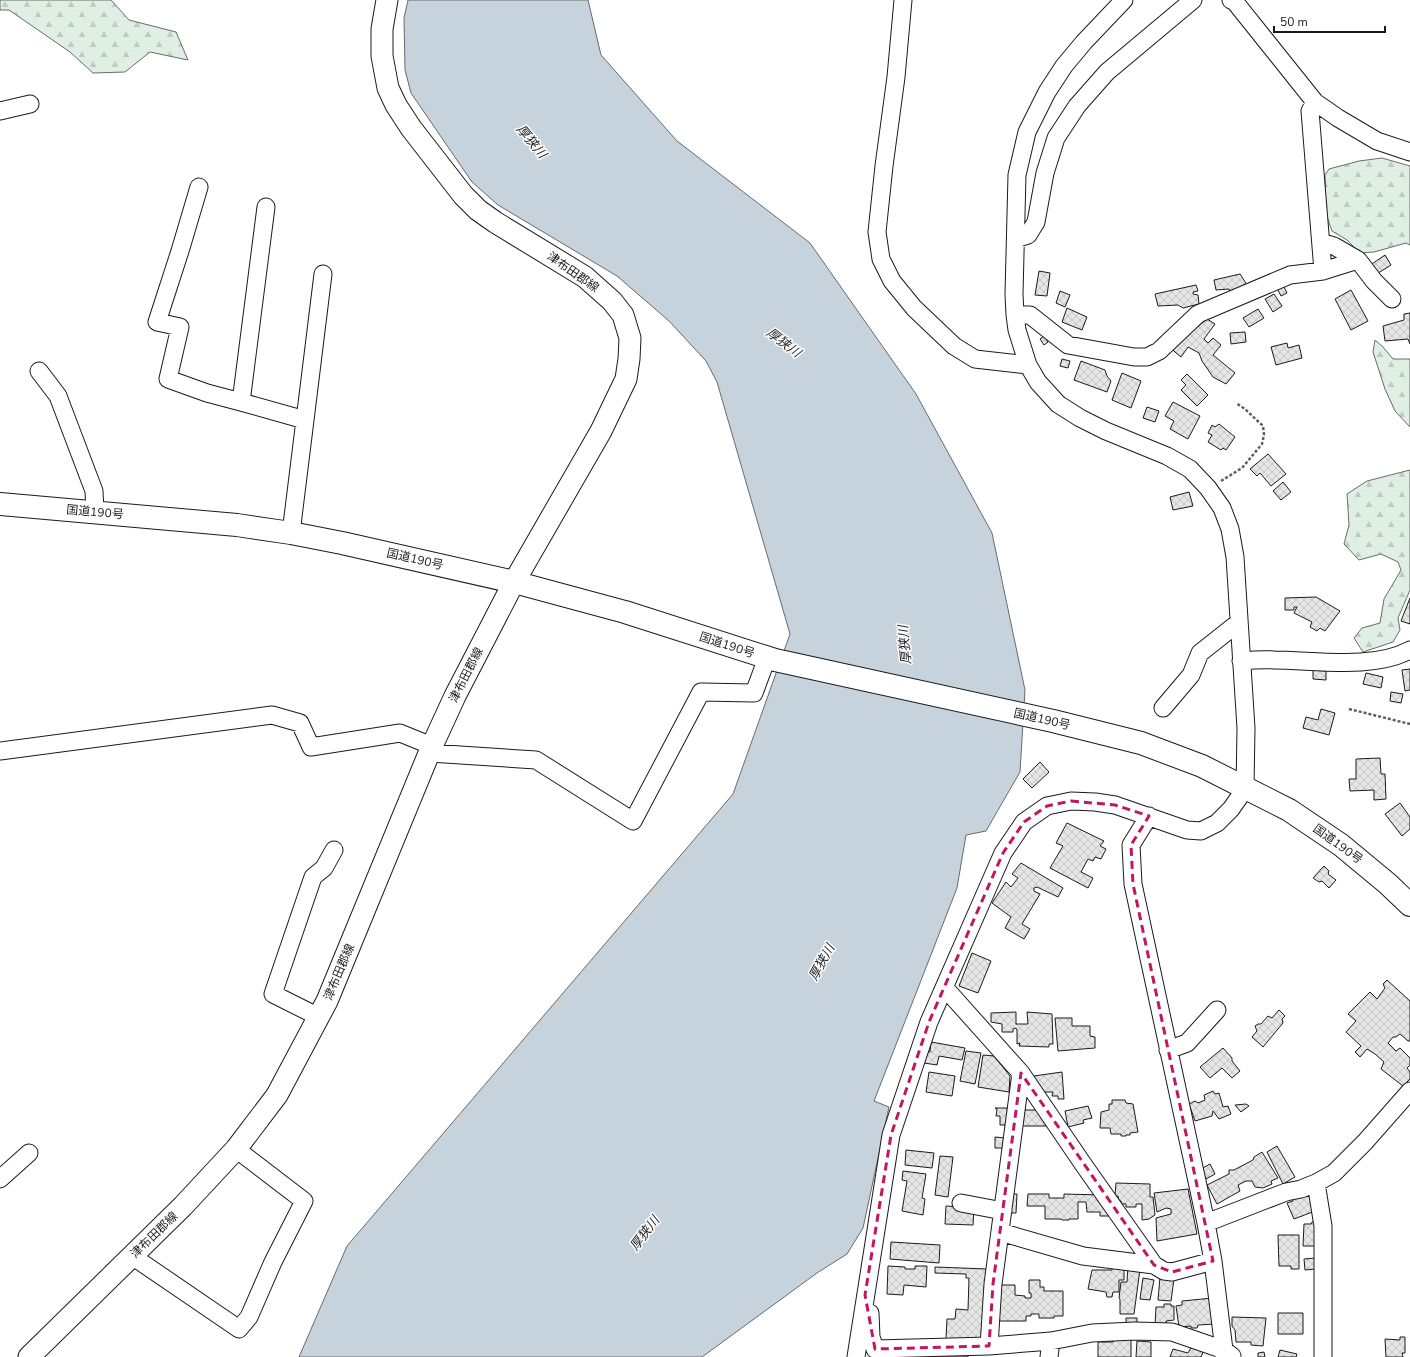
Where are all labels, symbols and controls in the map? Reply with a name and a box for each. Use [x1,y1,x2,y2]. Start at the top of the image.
scale bar [1274,8,1385,34]
text: 50 m [1280,14,1308,30]
water label: 厚狭川 [512,121,552,164]
street label: 津布田郡線 [544,248,602,296]
water label: 厚狭川 [762,324,806,363]
street label: 国道190号 [66,502,124,522]
street label: 国道190号 [385,545,445,573]
water label: 厚狭川 [894,623,916,665]
street label: 国道190号 [697,628,757,662]
street label: 津布田郡線 [445,645,487,705]
street label: 国道190号 [1012,705,1072,733]
street label: 国道190号 [1310,821,1366,867]
water label: 厚狭川 [805,939,840,984]
street label: 津布田郡線 [320,941,358,1003]
street label: 津布田郡線 [127,1208,181,1262]
water label: 厚狭川 [626,1211,665,1255]

